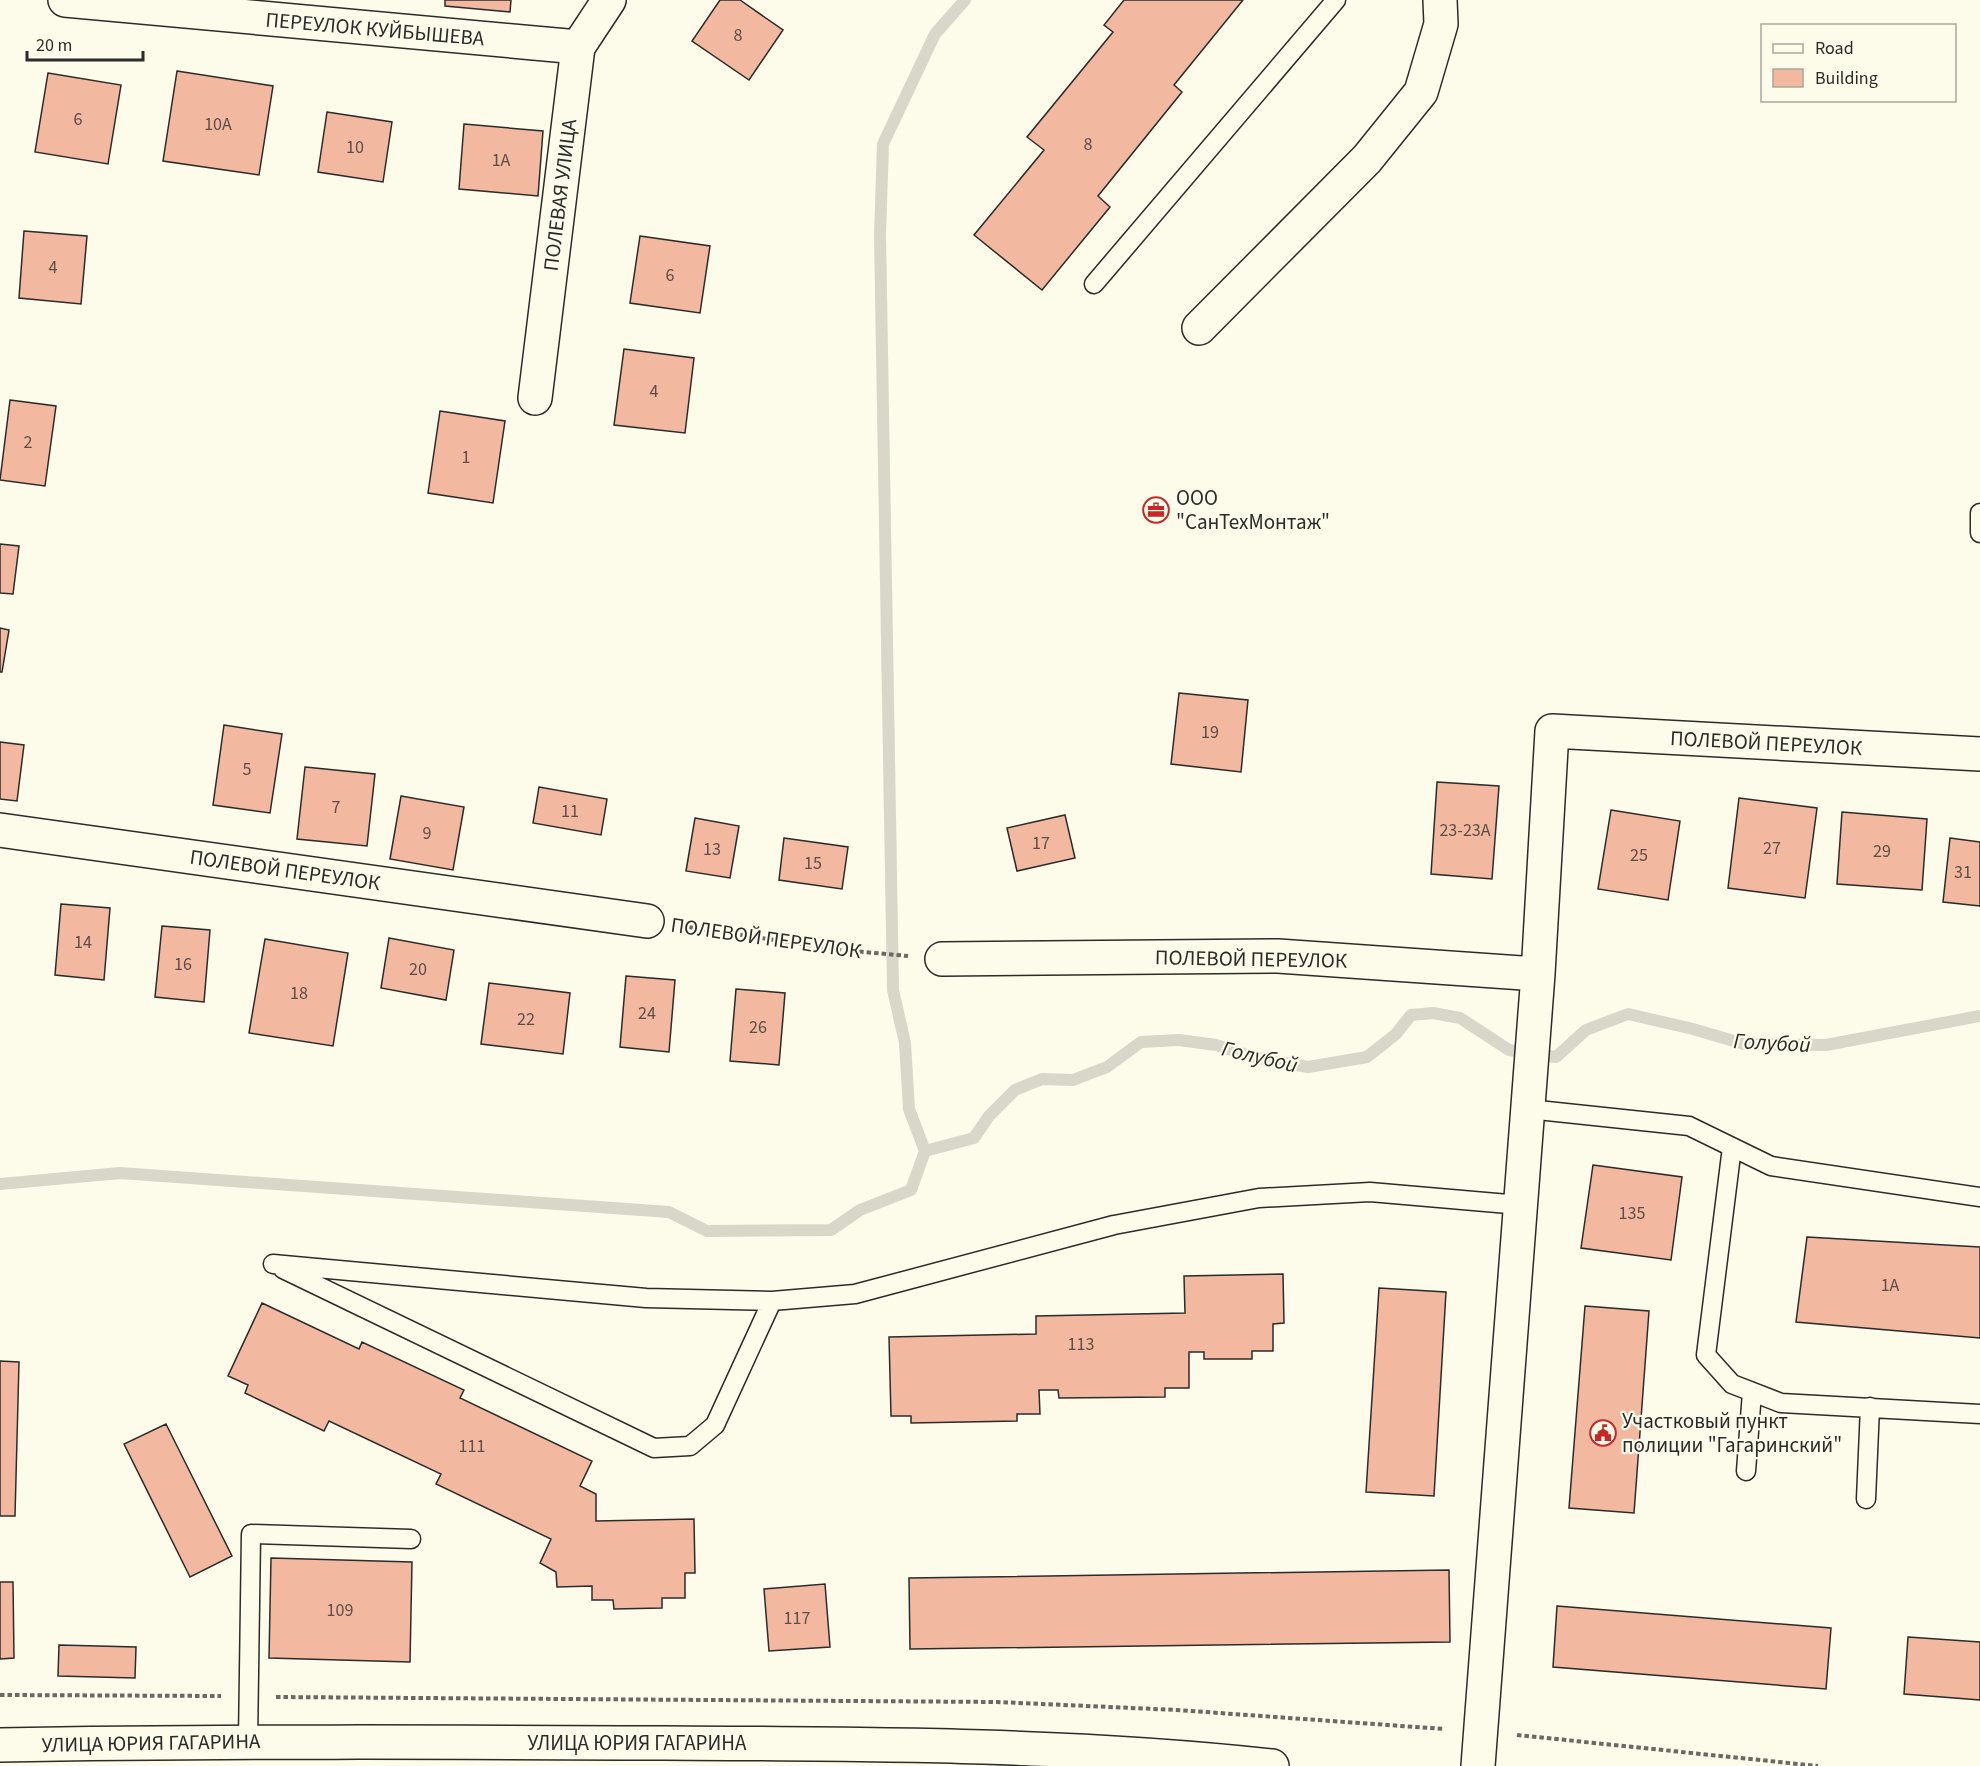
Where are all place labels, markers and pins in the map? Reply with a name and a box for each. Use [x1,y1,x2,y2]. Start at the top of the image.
place label: ООО "СанТехМонтаж" [1176,483,1330,537]
office icon: ООО "СанТехМонтаж" [1141,495,1171,525]
place label: Участковый пункт полиции "Гагаринский" [1622,1406,1842,1460]
public building icon: Участковый пункт полиции "Гагаринский" [1588,1418,1618,1448]

